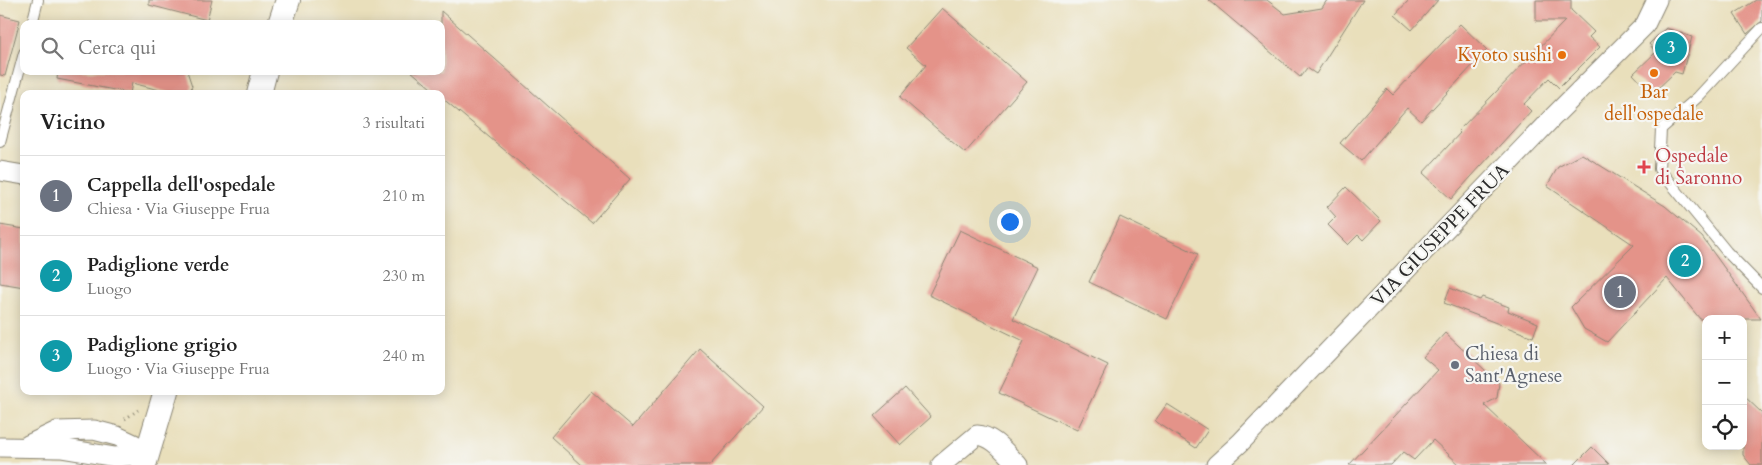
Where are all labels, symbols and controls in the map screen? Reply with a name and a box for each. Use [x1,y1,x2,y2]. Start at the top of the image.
search box [20,20,445,75]
pin: 3 [1655,29,1687,67]
icon: search [38,34,66,62]
text: Cerca qui [78,35,156,61]
place label: Kyoto sushi [1457,42,1552,68]
marker: Kyoto sushi [1556,49,1568,61]
marker: Bar dell'ospedale [1648,67,1660,79]
place label: Bar dell'ospedale [1604,79,1704,127]
text: Vicino [40,108,105,137]
text: 3 risultati [362,112,425,134]
place label: Ospedale di Saronno [1655,143,1742,191]
street label: VIA GIUSEPPE FRUA [1365,157,1516,312]
marker: Ospedale di Saronno [1637,160,1651,174]
text: Cappella dell'ospedale [87,172,276,198]
text: 1 [52,185,60,207]
text: 210 m [383,185,425,207]
text: Chiesa · Via Giuseppe Frua [87,198,270,220]
your location [997,209,1023,235]
pin: 2 [1669,242,1701,280]
text: Padiglione verde [87,252,229,278]
text: 2 [52,265,60,287]
text: 230 m [383,265,425,287]
pin: 1 [1604,273,1636,311]
text: Luogo [87,278,132,300]
map controls [1702,315,1747,450]
button: + [1702,315,1747,360]
text: Padiglione grigio [87,332,237,358]
place label: Chiesa di Sant'Agnese [1465,341,1562,389]
text: 3 [52,345,60,367]
text: 240 m [383,345,425,367]
text: Luogo · Via Giuseppe Frua [87,358,270,380]
marker: Chiesa di Sant'Agnese [1449,359,1461,371]
button: − [1702,360,1747,405]
button: locate [1702,405,1747,450]

